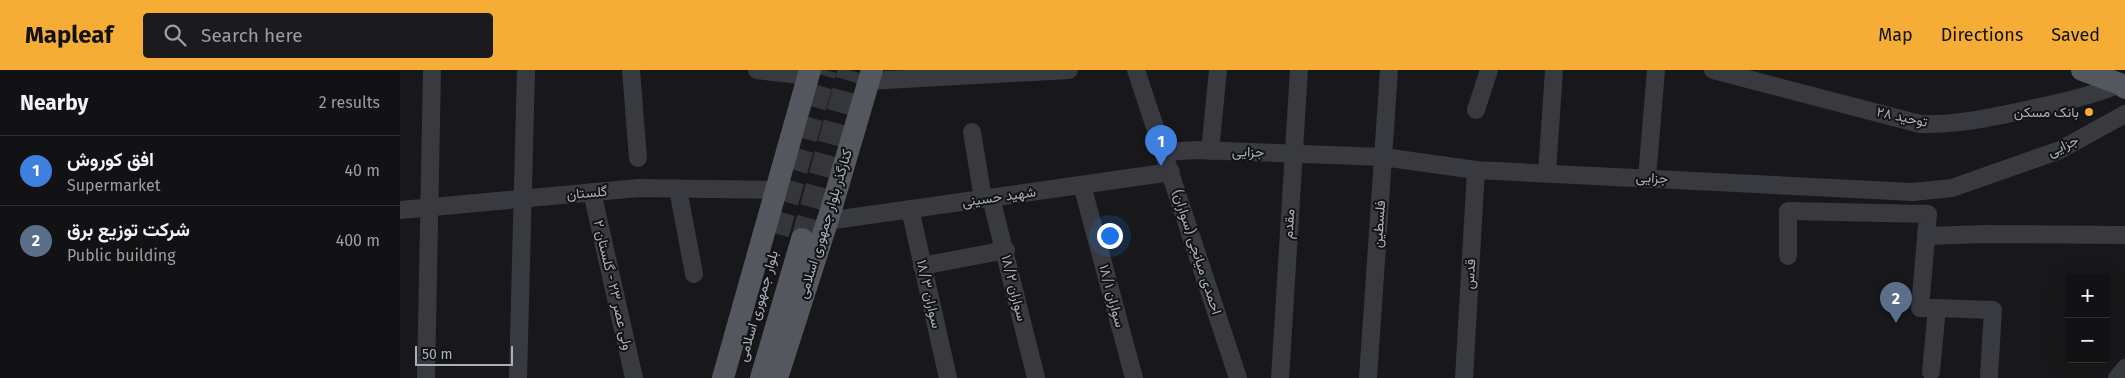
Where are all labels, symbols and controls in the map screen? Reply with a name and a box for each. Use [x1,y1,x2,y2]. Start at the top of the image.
search box [143,13,493,58]
text: Mapleaf [25,21,113,49]
icon: search [161,21,189,49]
text: Search here [201,24,303,47]
text: Map [1878,24,1913,46]
text: Directions [1941,24,2023,46]
text: Saved [2051,24,2100,46]
text: Nearby [20,90,88,116]
text: 2 results [319,93,380,112]
street label: توحید ۲۸ [1875,103,1929,131]
place label: بانک مسکن [2014,104,2079,121]
marker: بانک مسکن [2083,106,2095,118]
pin: 1 [1145,125,1177,166]
street label: جزایی [2045,131,2081,161]
street label: جزایی [1232,143,1264,161]
street label: کنارگذر بلوار جمهوری اسلامی [794,147,856,301]
text: افق کوروش [67,148,154,171]
text: 1 [32,161,40,180]
text: 40 m [345,161,380,180]
street label: جزایی [1635,169,1669,187]
text: Supermarket [67,176,161,195]
street label: گلستان [566,183,608,203]
street label: شهید حسینی [961,183,1037,211]
street label: احمدی میانجی (سواران) [1169,187,1225,317]
street label: فلسطین [1369,200,1389,248]
street label: مقدم [1279,208,1299,240]
text: شرکت توزیع برق [67,218,190,241]
street label: ولی عصر ۲۳ - گلستان ۲ [590,218,636,352]
your location [1097,223,1123,249]
text: 2 [32,231,40,250]
text: 400 m [336,231,380,250]
text: Public building [67,246,175,265]
street label: بلوار جمهوری اسلامی [734,248,782,364]
street label: سواران ۱۸/۲ [998,253,1030,323]
street label: سواران ۱۸/۳ [913,258,945,330]
street label: قدس [1461,258,1479,290]
street label: سواران ۱۸/۱ [1095,263,1129,329]
map controls [2065,273,2110,363]
button: + [2065,273,2110,318]
pin: 2 [1880,282,1912,323]
button: − [2065,318,2110,363]
scale bar [415,343,512,366]
text: 50 m [422,346,453,363]

